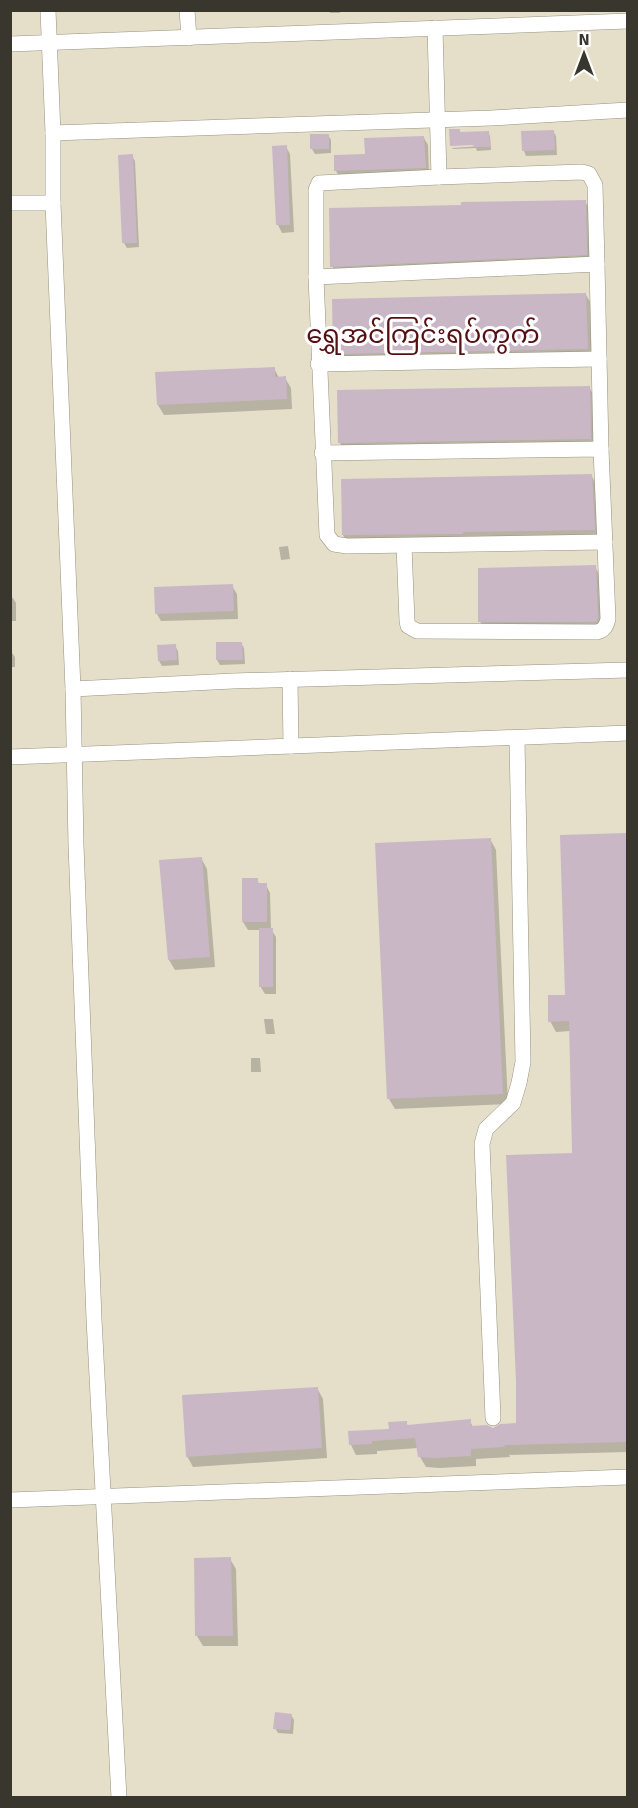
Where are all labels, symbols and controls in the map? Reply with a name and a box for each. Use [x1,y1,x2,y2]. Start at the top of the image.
north arrow [554,24,614,84]
text: N [578,30,590,50]
district label: ရွှေအင်ကြင်းရပ်ကွက် [306,317,540,355]

